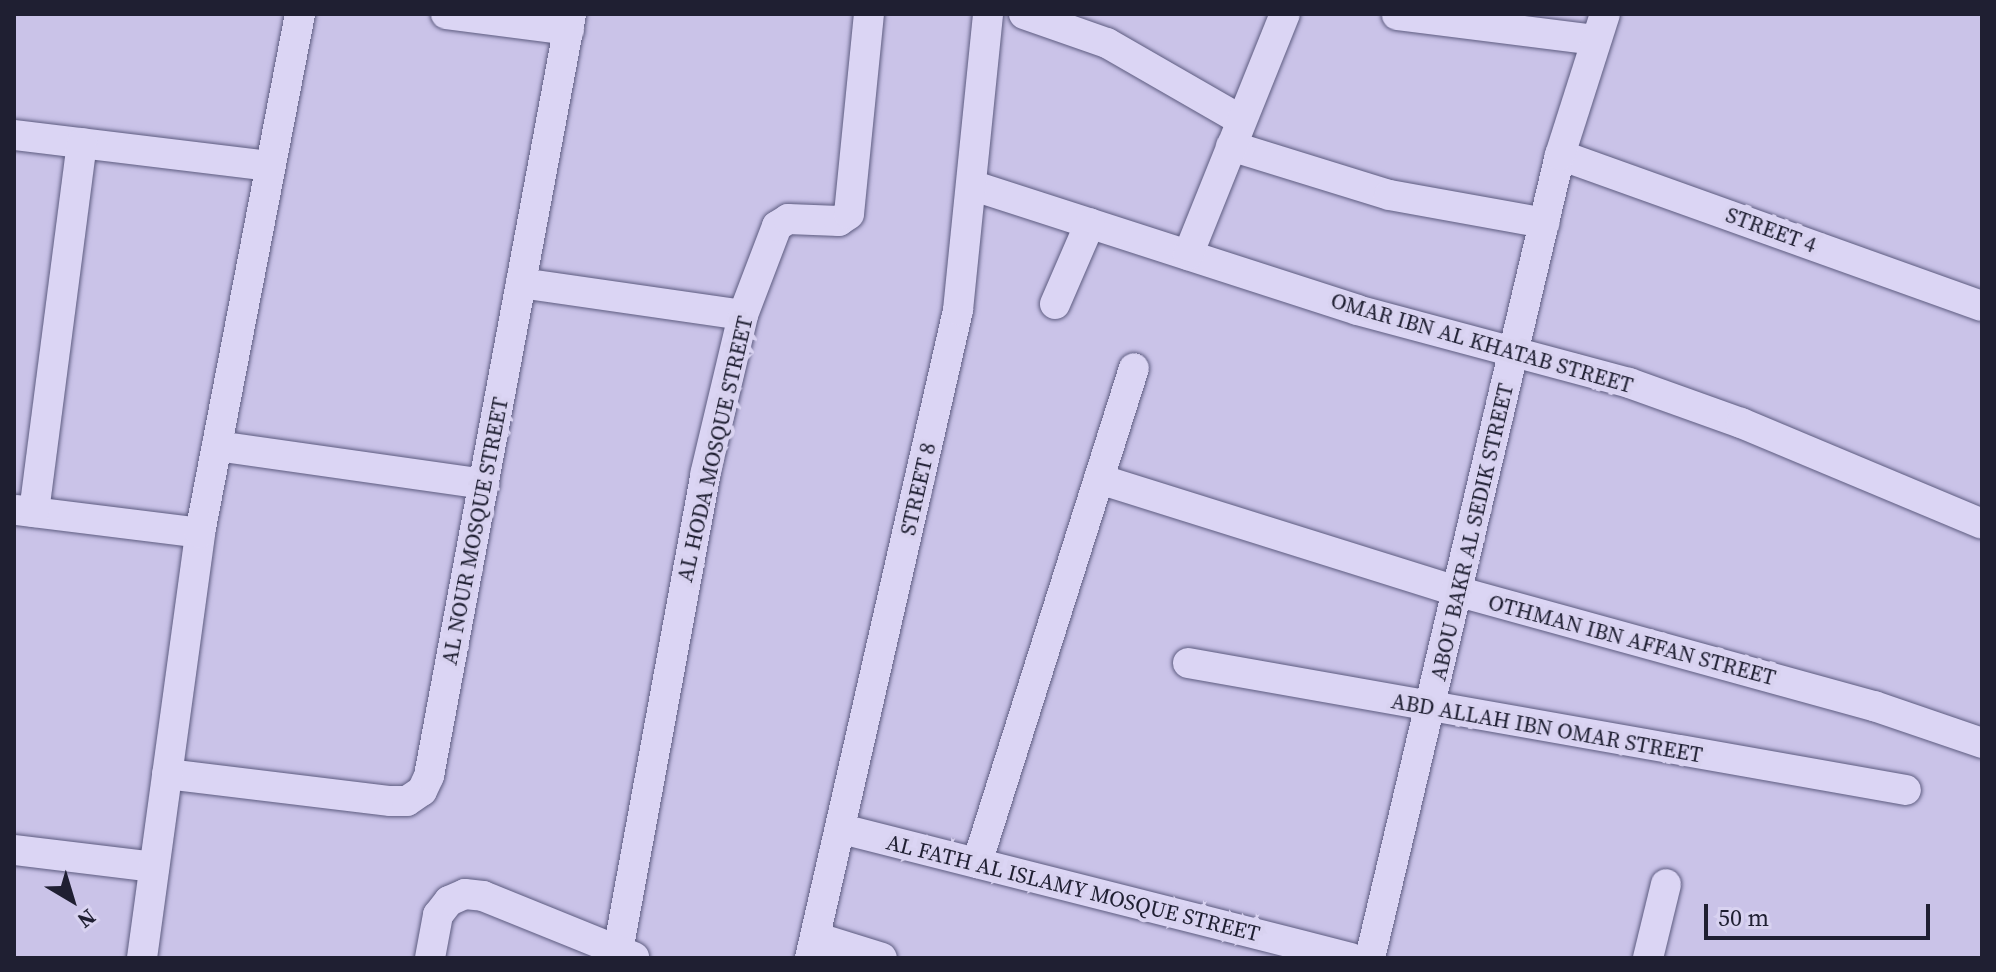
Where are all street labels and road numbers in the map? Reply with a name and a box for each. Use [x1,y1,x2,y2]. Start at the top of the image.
street label: STREET 4 [1722,201,1820,259]
street label: OMAR IBN AL KHATAB STREET [1328,287,1636,399]
street label: AL HODA MOSQUE STREET [672,313,758,585]
street label: ABOU BAKR AL SEDIK STREET [1425,381,1519,683]
street label: AL NOUR MOSQUE STREET [436,395,514,667]
street label: STREET 8 [894,440,942,538]
street label: OTHMAN IBN AFFAN STREET [1485,589,1779,691]
street label: ABD ALLAH IBN OMAR STREET [1389,688,1705,768]
street label: AL FATH AL ISLAMY MOSQUE STREET [883,829,1263,947]

